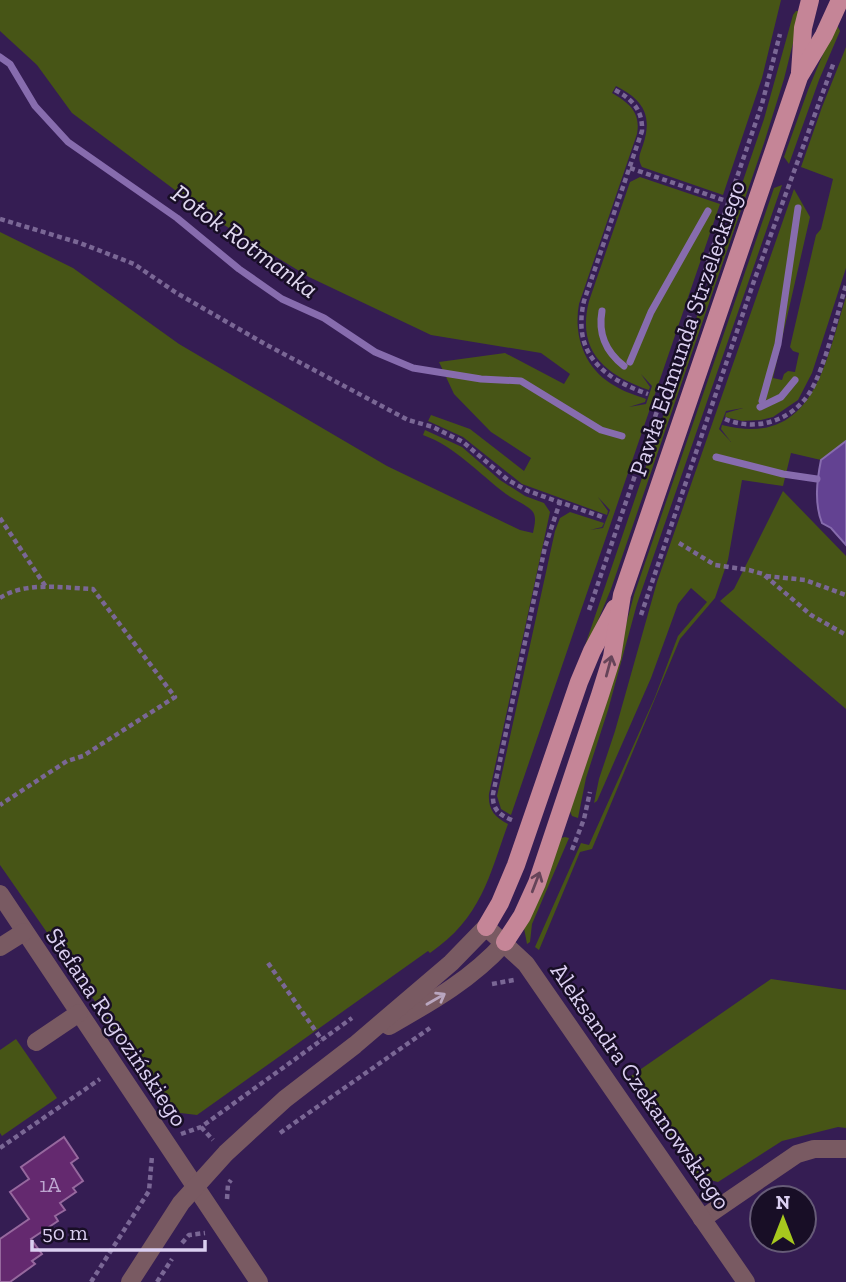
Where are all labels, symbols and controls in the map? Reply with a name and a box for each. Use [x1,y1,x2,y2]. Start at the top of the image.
street label: Pawła Edmunda Strzeleckiego [623,176,751,480]
water label: Potok Rotmanka [165,177,325,305]
one-way arrow [603,656,616,678]
one-way arrow [531,872,544,893]
street label: Stefana Rogozińskiego [40,922,194,1132]
street label: Aleksandra Czekanowskiego [545,957,737,1215]
one-way arrow [425,992,446,1005]
house number: 1A [39,1172,61,1197]
north arrow [748,1184,818,1254]
text: N [776,1191,790,1214]
scale bar [32,1208,205,1252]
text: 50 m [42,1220,88,1245]

